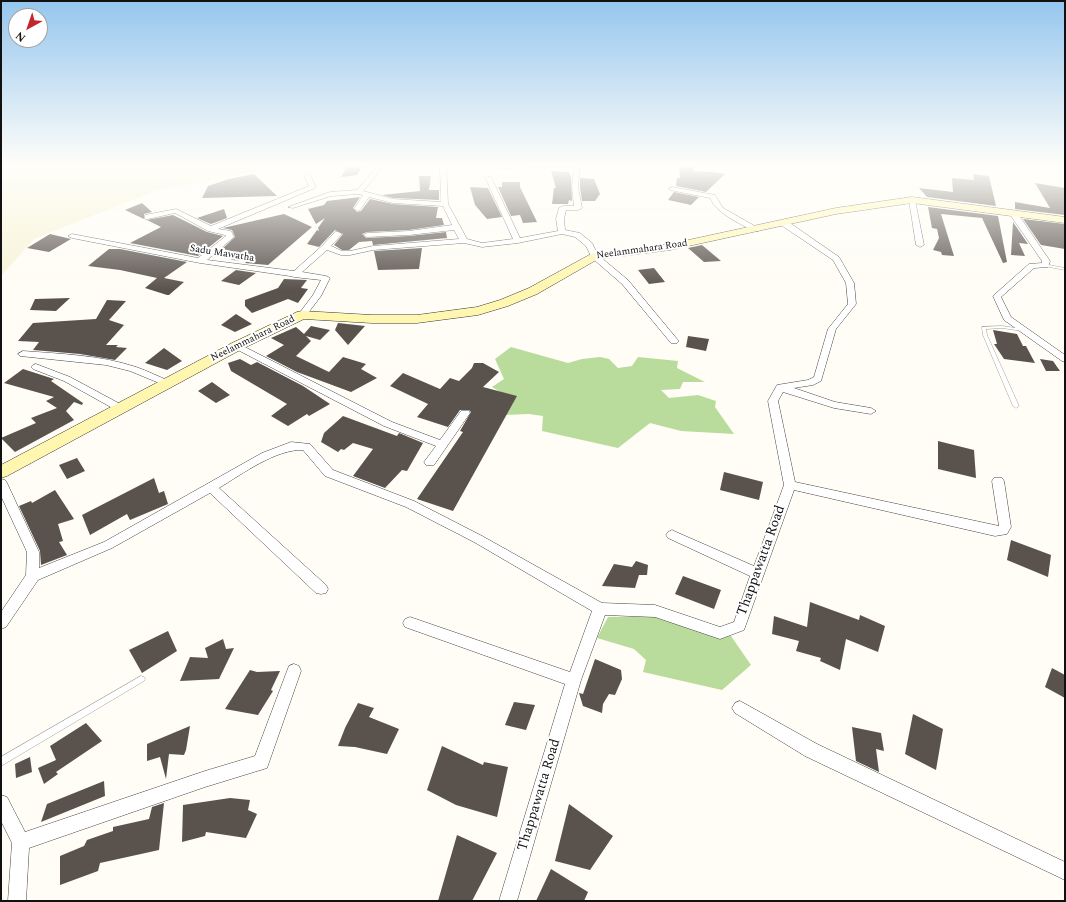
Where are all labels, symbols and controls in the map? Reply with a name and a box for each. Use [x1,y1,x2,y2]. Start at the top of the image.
north arrow [8,8,48,48]
text: N [12,27,30,46]
street label: Neelammahara Road [596,238,688,262]
street label: Sadu Mawatha [189,243,255,265]
street label: Neelammahara Road [209,313,297,365]
street label: Thappawatta Road [734,503,790,619]
street label: Thappawatta Road [515,737,565,853]

